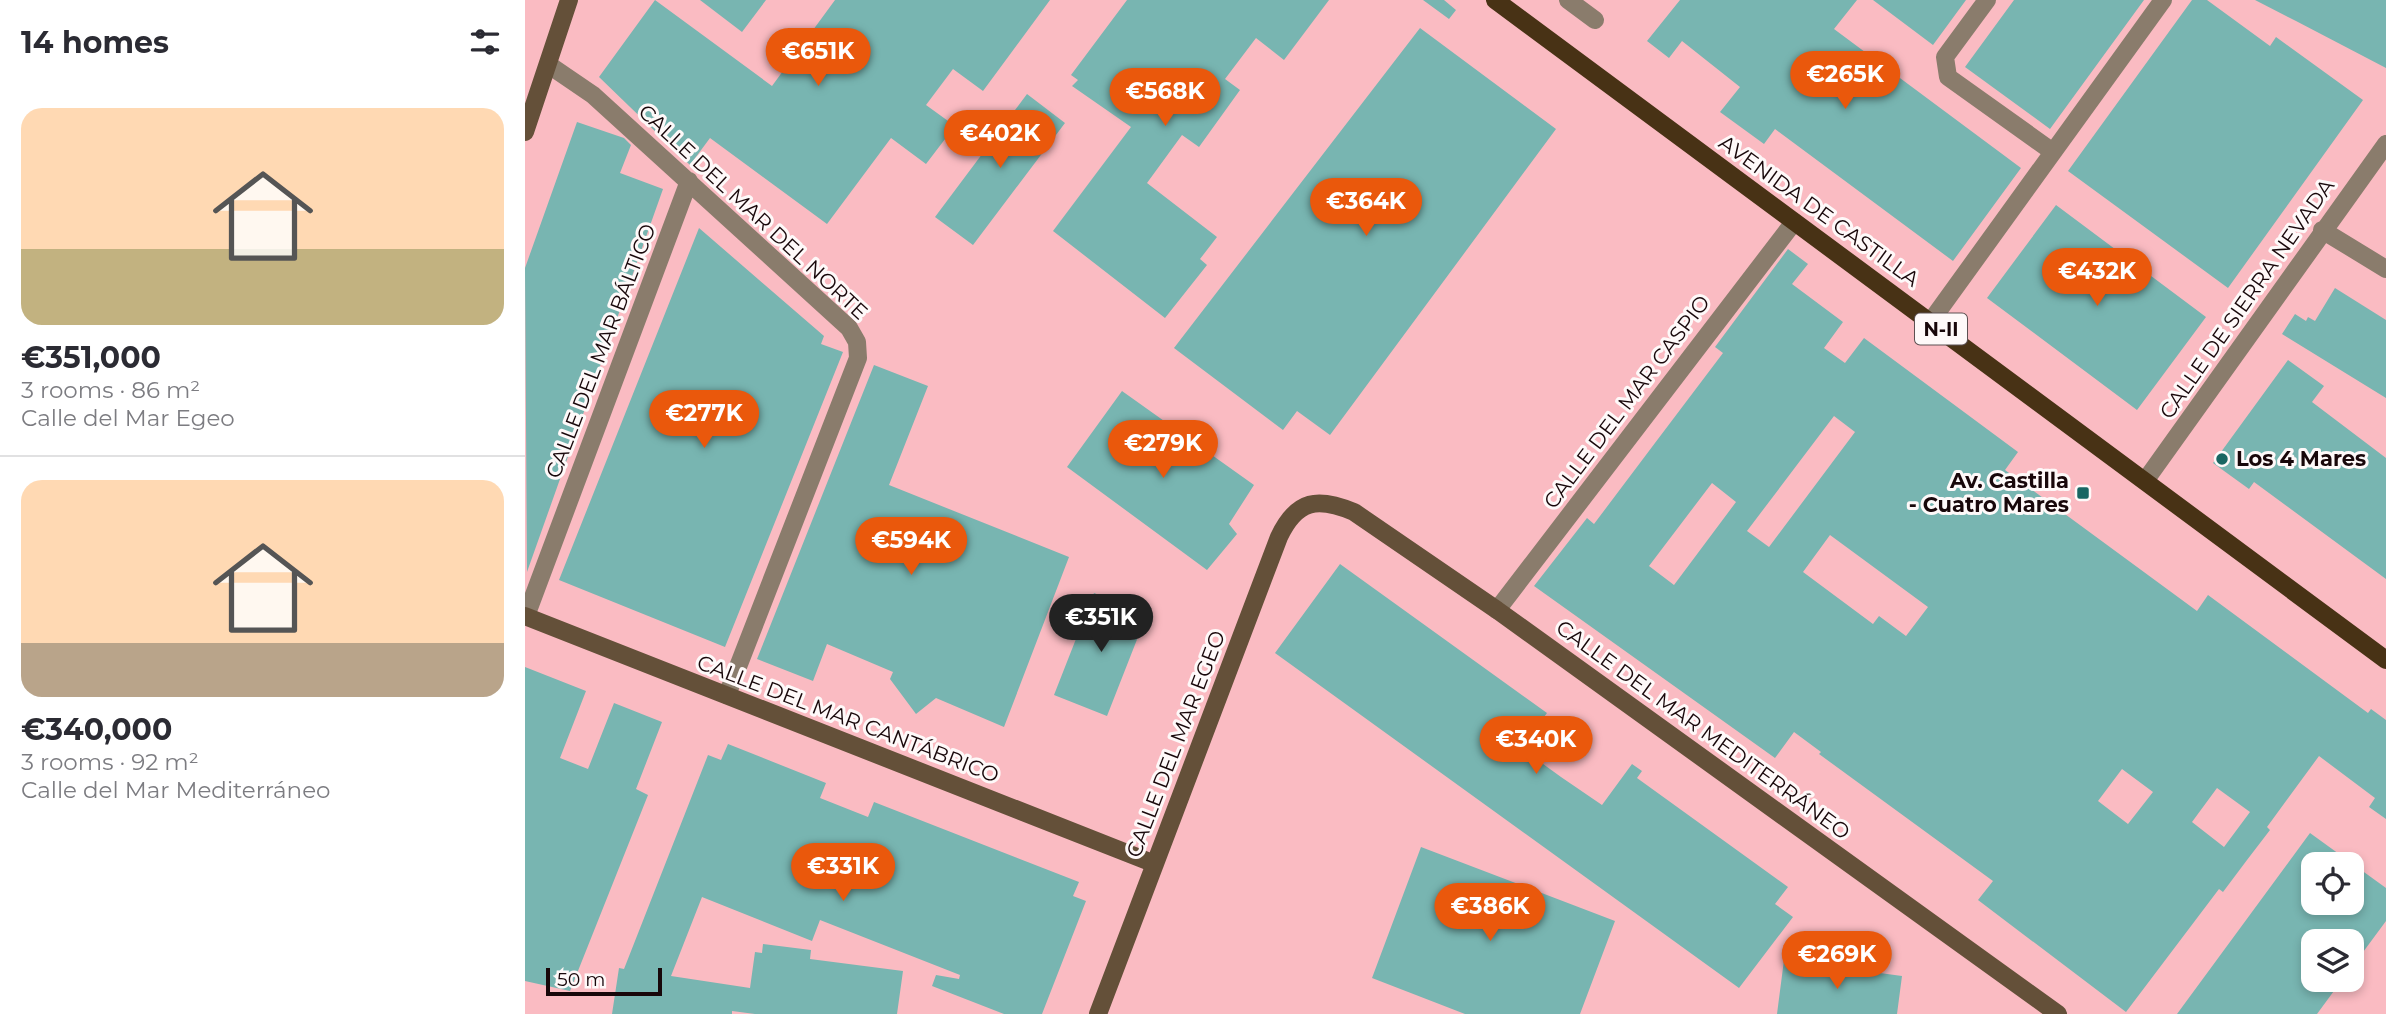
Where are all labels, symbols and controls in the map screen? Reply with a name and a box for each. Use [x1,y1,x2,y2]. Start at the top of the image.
icon: filters [466,23,504,61]
text: 14 homes [21,24,169,61]
pin: €651K [769,28,867,88]
text: €651K [782,37,854,65]
pin: €265K [1796,52,1894,111]
text: €265K [1806,60,1884,88]
pin: €568K [1116,68,1214,128]
text: €568K [1126,77,1204,105]
street label: CALLE DEL MAR DEL NORTE [634,99,873,324]
pin: €402K [951,110,1049,170]
text: €402K [960,119,1040,147]
street label: AVENIDA DE CASTILLA [1714,130,1925,292]
icon: home [200,153,326,279]
street label: CALLE DE SIERRA NEVADA [2154,173,2340,423]
pin: €364K [1317,178,1415,238]
text: €364K [1326,187,1406,215]
street label: CALLE DEL MAR BÁLTICO [540,220,661,482]
pin: €432K [2048,248,2146,308]
text: €432K [2058,257,2136,285]
street label: CALLE DEL MAR CASPIO [1538,290,1715,513]
road number: N-II [1915,314,1967,344]
text: €351,000 [21,339,161,376]
text: 3 rooms · 86 m² [21,376,200,404]
pin: €277K [655,391,753,450]
text: €277K [665,399,743,427]
text: Calle del Mar Egeo [21,404,235,432]
pin: €279K [1114,420,1212,480]
text: €279K [1124,429,1202,457]
place label: Los 4 Mares [2236,446,2366,471]
marker: Los 4 Mares [2214,451,2230,467]
place label: Av. Castilla - Cuatro Mares [1909,468,2069,517]
marker: Av. Castilla - Cuatro Mares [2075,485,2091,501]
pin: €594K [862,518,960,577]
icon: home [200,525,326,651]
text: €594K [871,526,951,554]
pin: €351K [1052,594,1150,654]
text: €351K [1065,603,1137,631]
street label: CALLE DEL MAR MEDITERRÁNEO [1552,615,1855,845]
street label: CALLE DEL MAR EGEO [1121,627,1230,861]
street label: CALLE DEL MAR CANTÁBRICO [694,649,1003,788]
text: €340,000 [21,711,172,748]
pin: €340K [1487,716,1585,776]
text: €340K [1496,725,1576,753]
text: 3 rooms · 92 m² [21,748,199,776]
text: Calle del Mar Mediterráneo [21,776,330,804]
pin: €331K [794,844,892,903]
text: €331K [807,852,879,880]
map controls [2301,852,2364,992]
button: locate [2301,852,2364,915]
pin: €386K [1441,884,1539,943]
text: €386K [1450,892,1530,920]
button: layers [2301,929,2364,992]
pin: €269K [1788,932,1886,991]
text: €269K [1798,940,1876,968]
scale bar [546,965,661,997]
text: 50 m [557,968,605,991]

